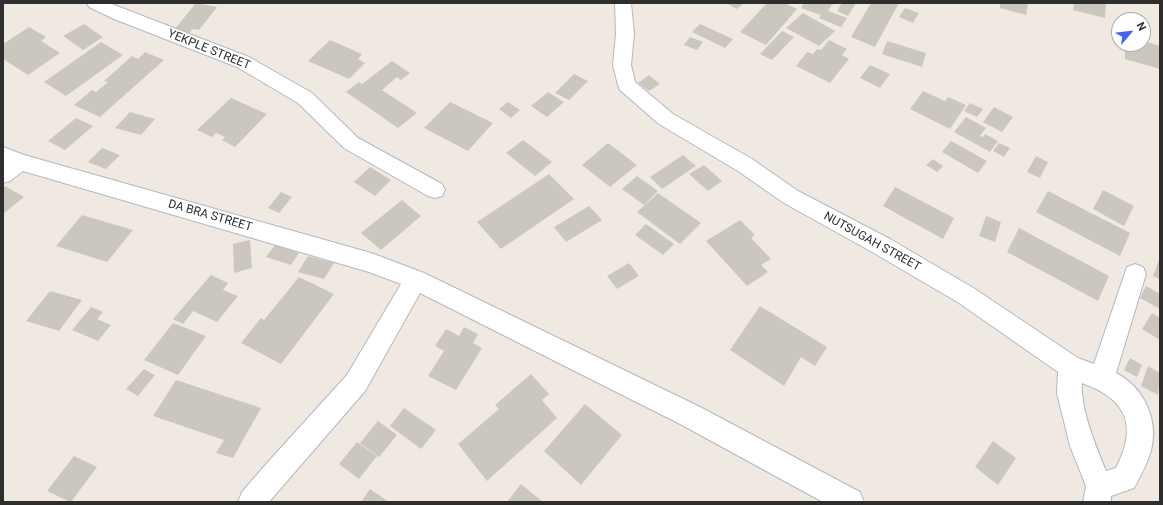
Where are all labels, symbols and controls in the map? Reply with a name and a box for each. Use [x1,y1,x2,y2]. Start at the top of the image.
north arrow [1111,12,1151,52]
text: N [1134,20,1149,33]
street label: YEKPLE STREET [166,27,252,73]
street label: DA BRA STREET [166,197,254,235]
street label: NUTSUGAH STREET [821,209,923,275]

